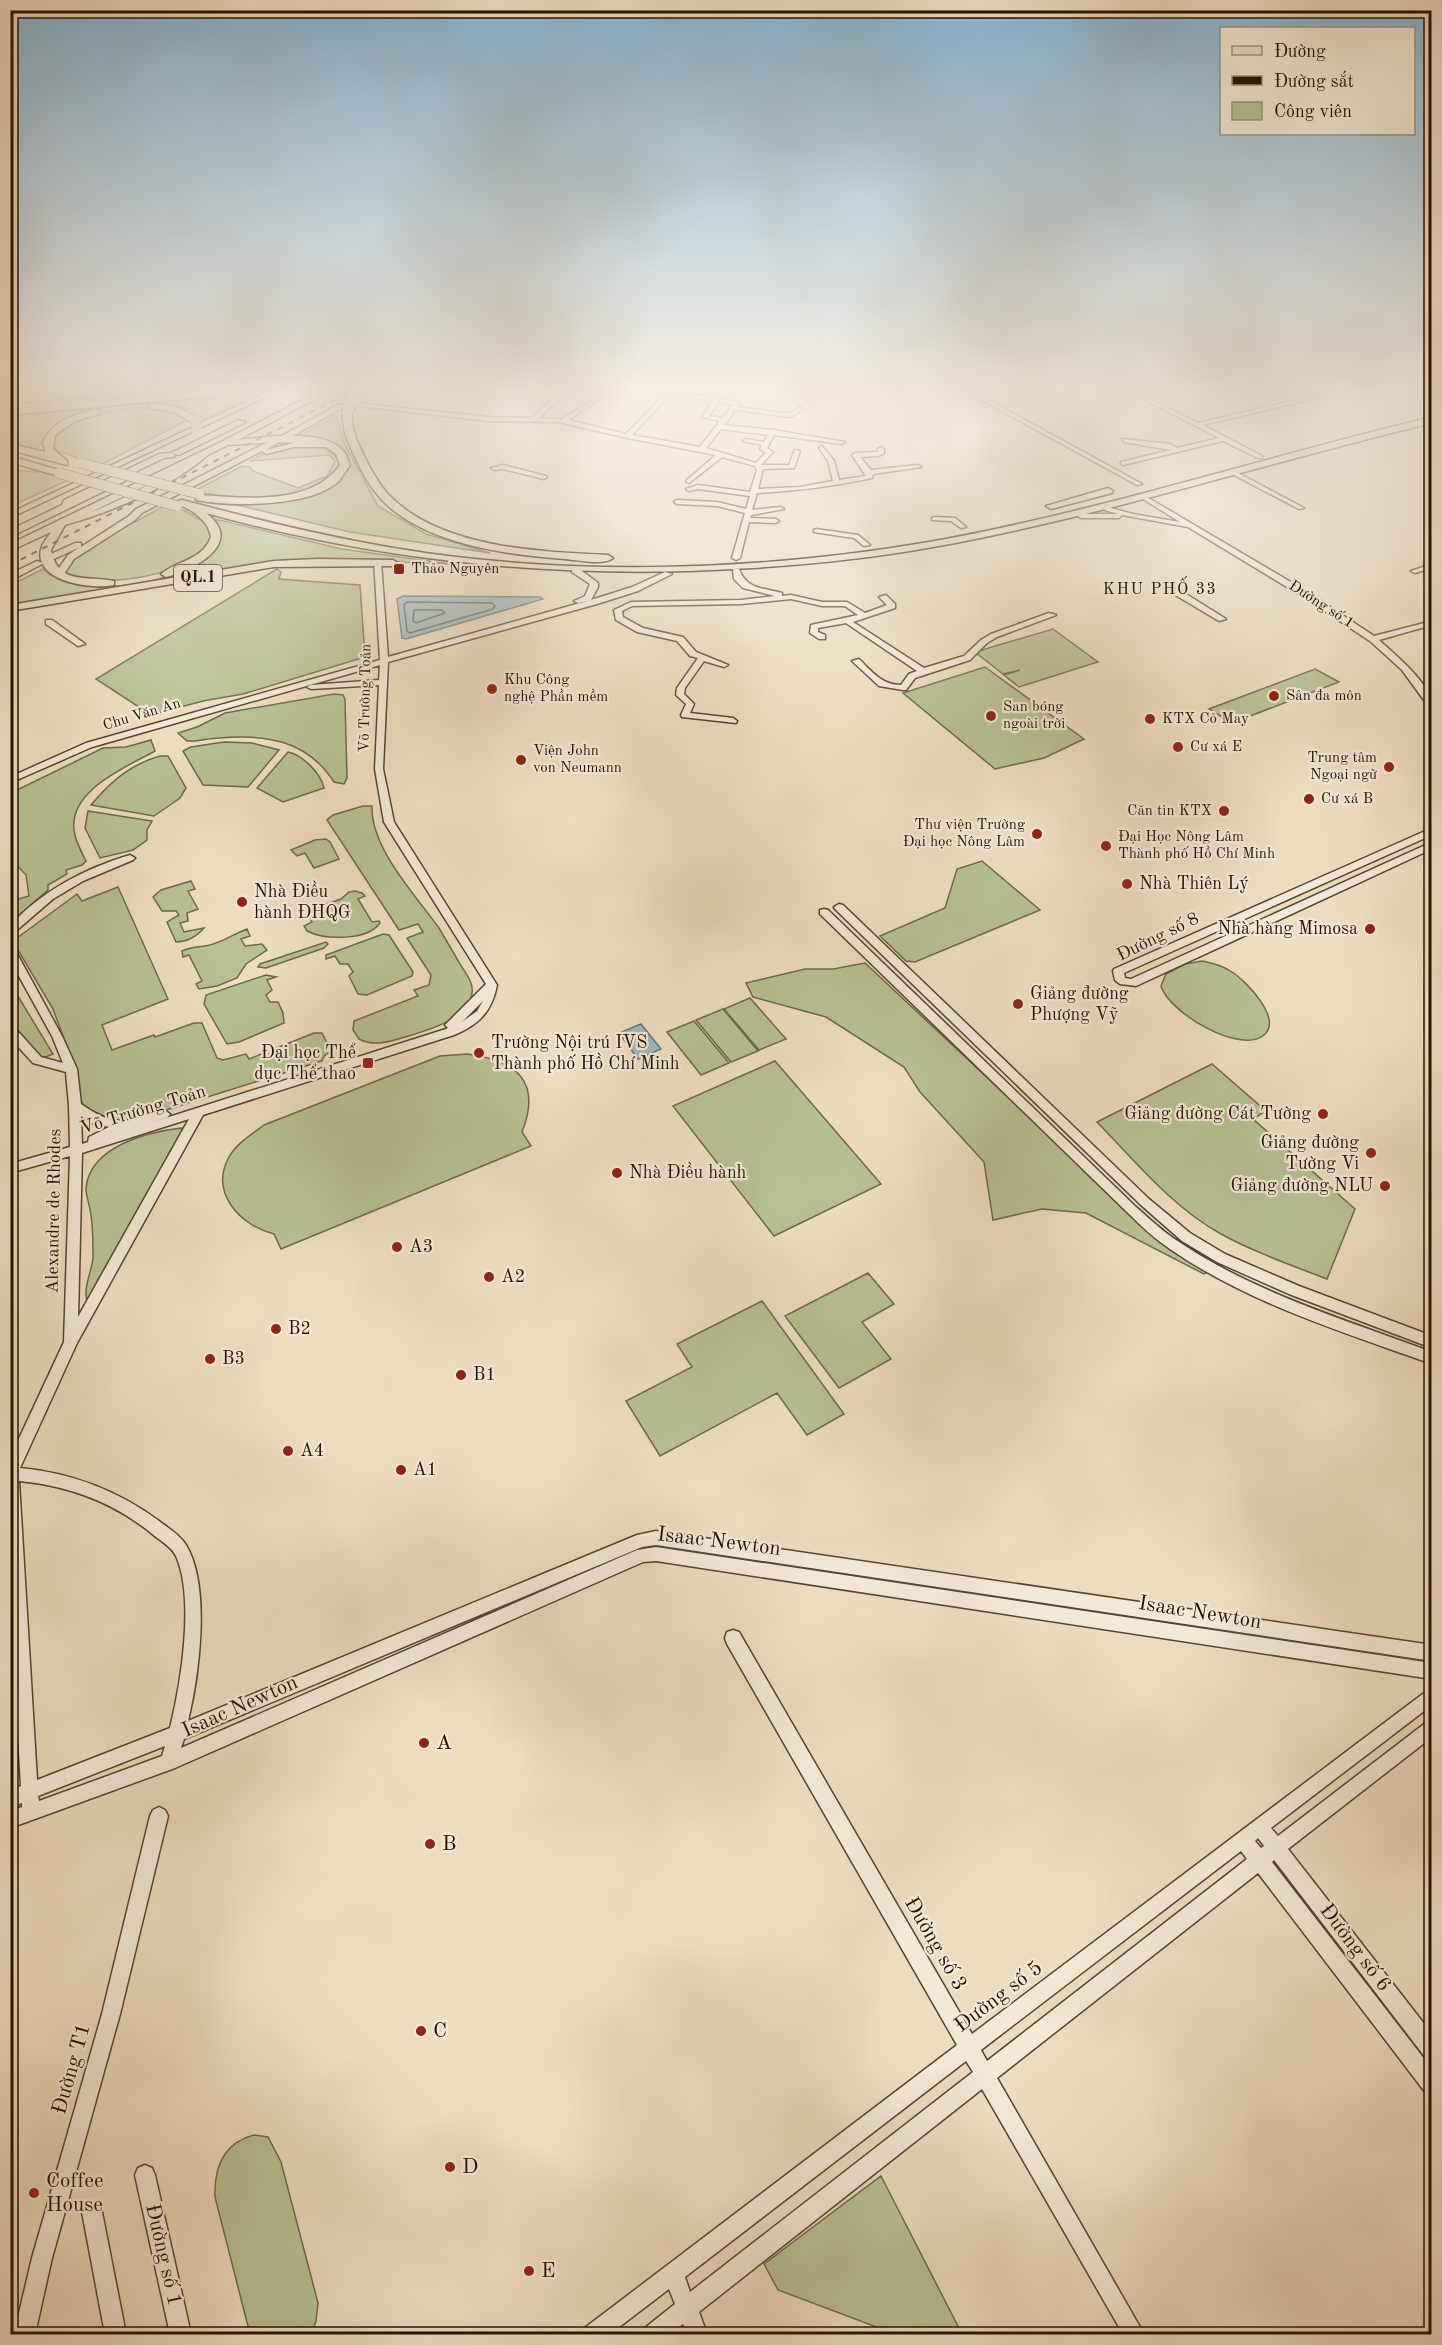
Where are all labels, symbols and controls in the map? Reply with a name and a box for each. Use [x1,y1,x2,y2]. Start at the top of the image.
legend [1220,27,1415,135]
text: Đường [1274,43,1326,61]
text: Đường sắt [1274,70,1354,91]
text: Công viên [1274,103,1352,121]
marker: Thảo Nguyên [392,562,406,576]
place label: Thảo Nguyên [411,562,499,577]
road number: QL.1 [174,565,222,591]
district label: KHU PHỐ 33 [1103,576,1217,598]
street label: Đường số 1 [1286,578,1357,632]
street label: Võ Trường Toản [358,644,374,752]
place label: Khu Công nghệ Phần mềm [504,673,608,705]
marker: Khu Công nghệ Phần mềm [485,682,499,696]
marker: Sân đa môn [1267,689,1281,703]
place label: Sân đa môn [1286,689,1362,704]
street label: Chu Văn An [101,696,183,734]
place label: San bóng ngoài trời [1003,700,1065,732]
marker: San bóng ngoài trời [984,709,998,723]
marker: KTX Cỏ May [1143,712,1157,726]
place label: KTX Cỏ May [1162,712,1249,727]
marker: Cư xá E [1171,740,1185,754]
place label: Cư xá E [1190,740,1242,755]
place label: Viện John von Neumann [533,744,622,776]
place label: Trung tâm Ngoại ngữ [1307,751,1378,783]
marker: Viện John von Neumann [514,753,528,767]
marker: Trung tâm Ngoại ngữ [1382,760,1396,774]
marker: Cư xá B [1302,792,1316,806]
place label: Cư xá B [1321,792,1373,807]
place label: Căn tin KTX [1127,804,1212,819]
marker: Căn tin KTX [1217,804,1231,818]
place label: Thư viện Trường Đại học Nông Lâm [903,818,1025,850]
marker: Thư viện Trường Đại học Nông Lâm [1030,827,1044,841]
place label: Đại Học Nông Lâm Thành phố Hồ Chí Minh [1118,830,1275,862]
marker: Đại Học Nông Lâm Thành phố Hồ Chí Minh [1099,839,1113,853]
place label: Nhà Thiên Lý [1139,875,1249,893]
marker: Nhà Thiên Lý [1120,877,1134,891]
place label: Nhà Điều hành ĐHQG [254,880,351,922]
marker: Nhà Điều hành ĐHQG [235,895,249,909]
street label: Đường số 8 [1114,908,1202,965]
place label: Nhà hàng Mimosa [1217,920,1358,938]
marker: Nhà hàng Mimosa [1363,922,1377,936]
place label: Giảng đường Phượng Vỹ [1030,985,1129,1024]
marker: Giảng đường Phượng Vỹ [1011,997,1025,1011]
place label: Trường Nội trú IVS Thành phố Hồ Chí Minh [491,1034,680,1073]
place label: Đại học Thể dục Thể thao [254,1042,356,1083]
marker: Trường Nội trú IVS Thành phố Hồ Chí Minh [472,1046,486,1060]
marker: Đại học Thể dục Thể thao [361,1056,375,1070]
street label: Võ Trường Toản [78,1082,208,1138]
place label: Giảng đường Cát Tường [1124,1105,1311,1123]
marker: Giảng đường Cát Tường [1316,1107,1330,1121]
street label: Alexandre de Rhodes [44,1128,64,1294]
place label: Giảng đường Tường Vi [1260,1134,1359,1173]
marker: Giảng đường Tường Vi [1364,1146,1378,1160]
place label: Nhà Điều hành [629,1161,747,1182]
marker: Nhà Điều hành [610,1166,624,1180]
place label: Giảng đường NLU [1231,1177,1373,1195]
marker: Giảng đường NLU [1378,1179,1392,1193]
place label: A3 [409,1238,433,1256]
marker: A3 [390,1240,404,1254]
place label: A2 [501,1268,525,1286]
marker: A2 [482,1270,496,1284]
place label: B2 [288,1320,311,1338]
marker: B2 [269,1322,283,1336]
place label: B3 [222,1350,245,1368]
marker: B3 [203,1352,217,1366]
place label: B1 [473,1366,496,1384]
marker: B1 [454,1368,468,1382]
place label: A4 [300,1442,324,1460]
marker: A4 [281,1444,295,1458]
place label: A1 [413,1461,437,1479]
marker: A1 [394,1463,408,1477]
street label: Isaac Newton [656,1524,782,1560]
street label: Isaac Newton [1137,1593,1263,1633]
street label: Isaac Newton [179,1672,301,1742]
place label: A [436,1733,452,1754]
marker: A [417,1736,431,1750]
place label: B [442,1834,457,1855]
marker: B [423,1837,437,1851]
street label: Đường số 3 [900,1893,971,1994]
street label: Đường số 6 [1315,1900,1395,1996]
street label: Đường số 5 [951,1957,1047,2037]
street label: Đường T1 [49,2021,95,2117]
place label: C [433,2021,447,2042]
marker: C [414,2024,428,2038]
place label: D [462,2157,478,2178]
marker: D [443,2160,457,2174]
place label: Coffee House [46,2171,104,2216]
marker: Coffee House [27,2186,41,2200]
street label: Đường số 1 [141,2202,186,2308]
place label: E [541,2261,556,2282]
marker: E [522,2264,536,2278]

